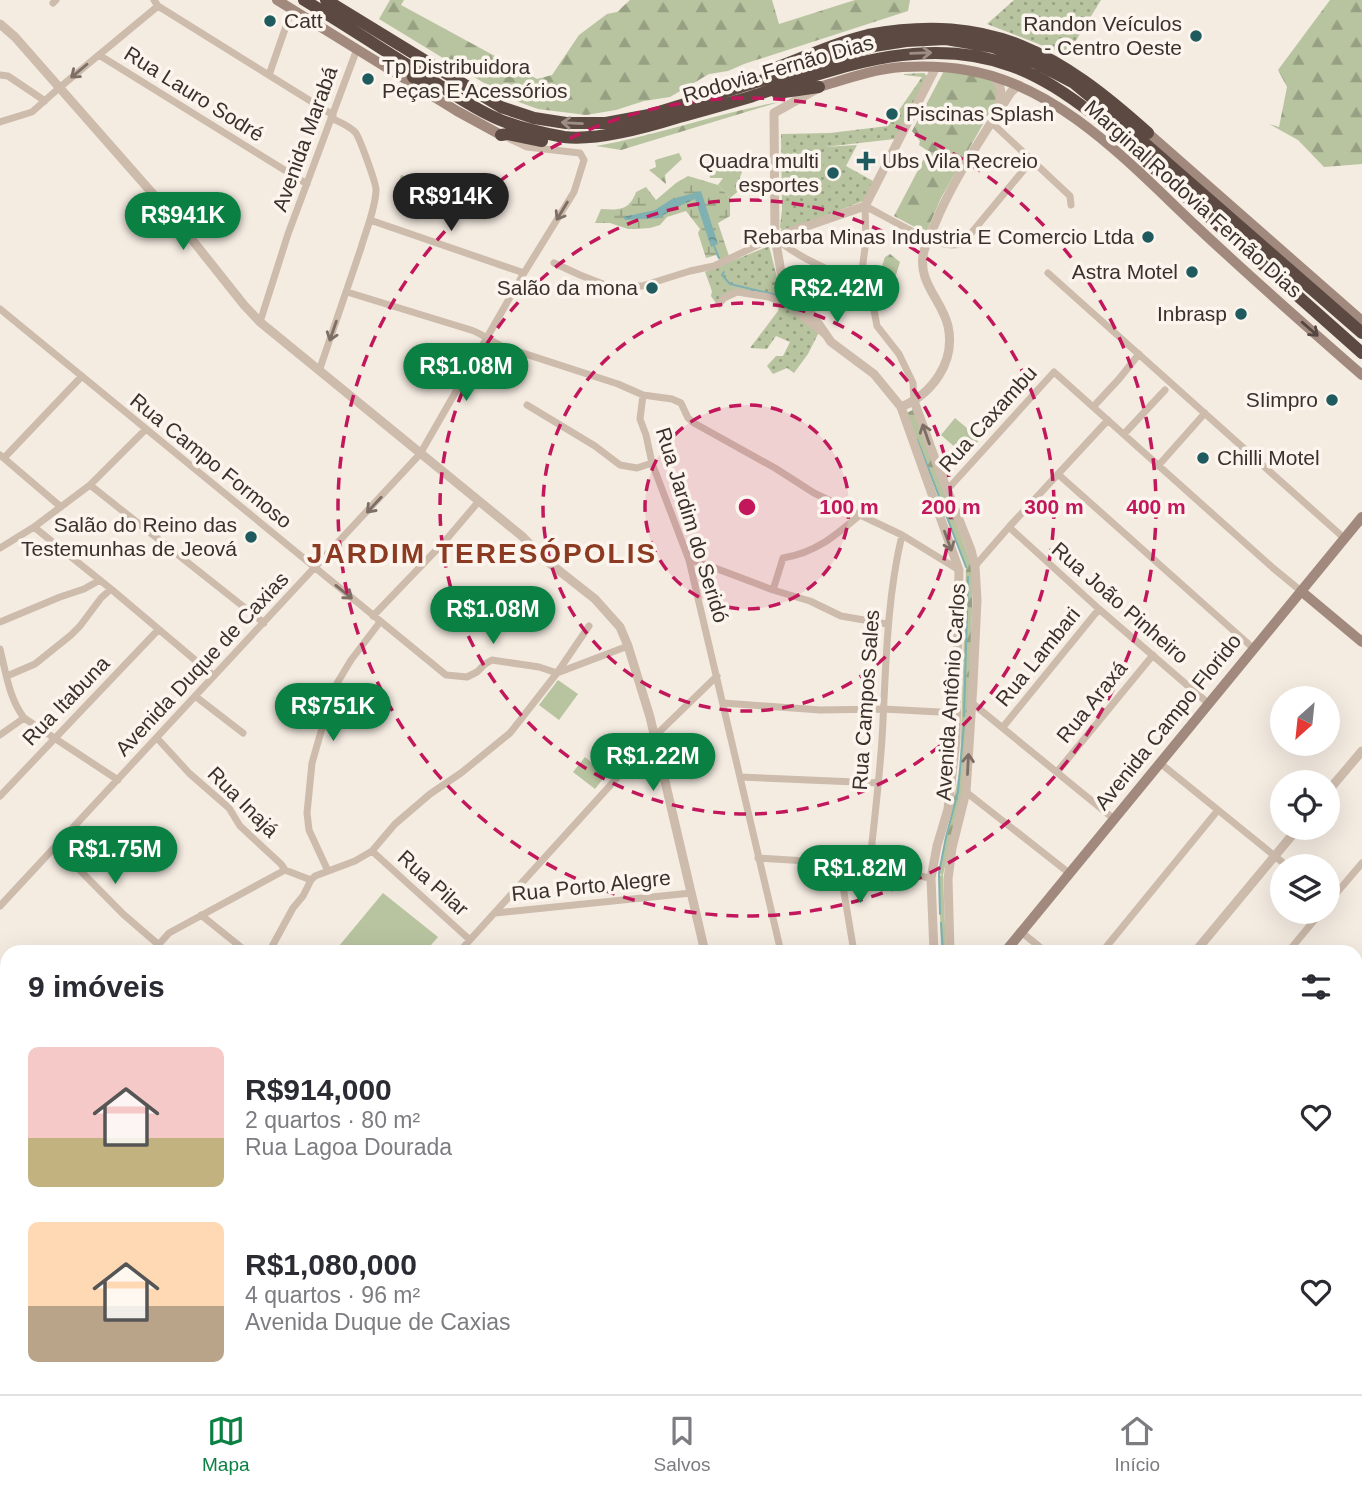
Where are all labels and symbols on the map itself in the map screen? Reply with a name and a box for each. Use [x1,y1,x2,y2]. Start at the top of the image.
place label: Catt [284,9,323,32]
place label: Randon Veículos - Centro Oeste [1023,12,1182,59]
marker: Catt [262,13,278,29]
marker: Randon Veículos - Centro Oeste [1188,28,1204,44]
street label: Rodovia Fernão Dias [680,30,876,107]
street label: Rua Lauro Sodré [120,41,268,146]
one-way arrow [909,47,932,60]
place label: Tp Distribuidora Peças E Acessórios [382,55,568,102]
one-way arrow [70,63,88,79]
street label: Avenida Marabá [268,63,342,214]
marker: Tp Distribuidora Peças E Acessórios [360,71,376,87]
street label: Marginal Rodovia Fernão Dias [1080,95,1306,302]
place label: Piscinas Splash [906,102,1054,125]
marker: Piscinas Splash [884,106,900,122]
one-way arrow [561,116,584,129]
place label: Quadra multi esportes [699,149,819,196]
place label: Ubs Vila Recreio [882,149,1038,172]
marker: Ubs Vila Recreio [856,151,876,171]
marker: Quadra multi esportes [825,165,841,181]
pin: R$914K [394,174,508,233]
pin: R$941K [126,192,240,252]
one-way arrow [555,201,569,221]
place label: Rebarba Minas Industria E Comercio Ltda [743,225,1134,248]
marker: Rebarba Minas Industria E Comercio Ltda [1140,229,1156,245]
place label: Astra Motel [1072,260,1178,283]
marker: Astra Motel [1184,264,1200,280]
pin: R$2.42M [772,266,902,325]
place label: Salão da mona [497,276,638,299]
marker: Salão da mona [644,280,660,296]
place label: Inbrasp [1157,302,1227,325]
marker: Inbrasp [1233,306,1249,322]
one-way arrow [326,320,338,342]
one-way arrow [1301,321,1319,337]
pin: R$1.08M [401,344,531,403]
street label: Rua Caxambu [934,361,1041,476]
place label: SIimpro [1246,388,1318,411]
street label: Rua Campo Formoso [126,389,297,533]
marker: SIimpro [1324,392,1340,408]
one-way arrow [919,423,931,445]
street label: Rua Jardim do Seridó [652,424,733,625]
place label: Chilli Motel [1217,446,1320,469]
marker: Chilli Motel [1195,450,1211,466]
centre of rings [735,495,759,519]
text: 100 m [819,495,879,518]
text: 200 m [921,495,981,518]
text: 300 m [1024,495,1084,518]
text: 400 m [1126,495,1186,518]
one-way arrow [366,496,382,514]
place label: Salão do Reino das Testemunhas de Jeová [21,513,237,560]
marker: Salão do Reino das Testemunhas de Jeová [243,529,259,545]
one-way arrow [943,529,956,551]
street label: Rua João Pinheiro [1048,537,1193,668]
district label: JARDIM TERESÓPOLIS [307,538,657,569]
street label: Avenida Duque de Caxias [111,567,293,760]
street label: Avenida Antônio Carlos [931,582,970,801]
one-way arrow [335,585,353,600]
pin: R$1.08M [428,586,558,646]
street label: Rua Lambari [991,603,1084,711]
street label: Rua Campos Sales [848,609,883,791]
street label: Avenida Campo Florido [1090,629,1245,814]
street label: Rua Itabuna [18,651,114,750]
street label: Rua Araxá [1052,656,1132,747]
pin: R$751K [276,684,390,743]
north arrow [1270,686,1340,756]
pin: R$1.22M [588,734,718,793]
one-way arrow [962,753,975,775]
street label: Rua Inajá [203,762,283,842]
pin: R$1.75M [50,826,180,886]
street label: Rua Pilar [394,845,473,920]
pin: R$1.82M [795,846,925,905]
street label: Rua Porto Alegre [510,866,672,905]

